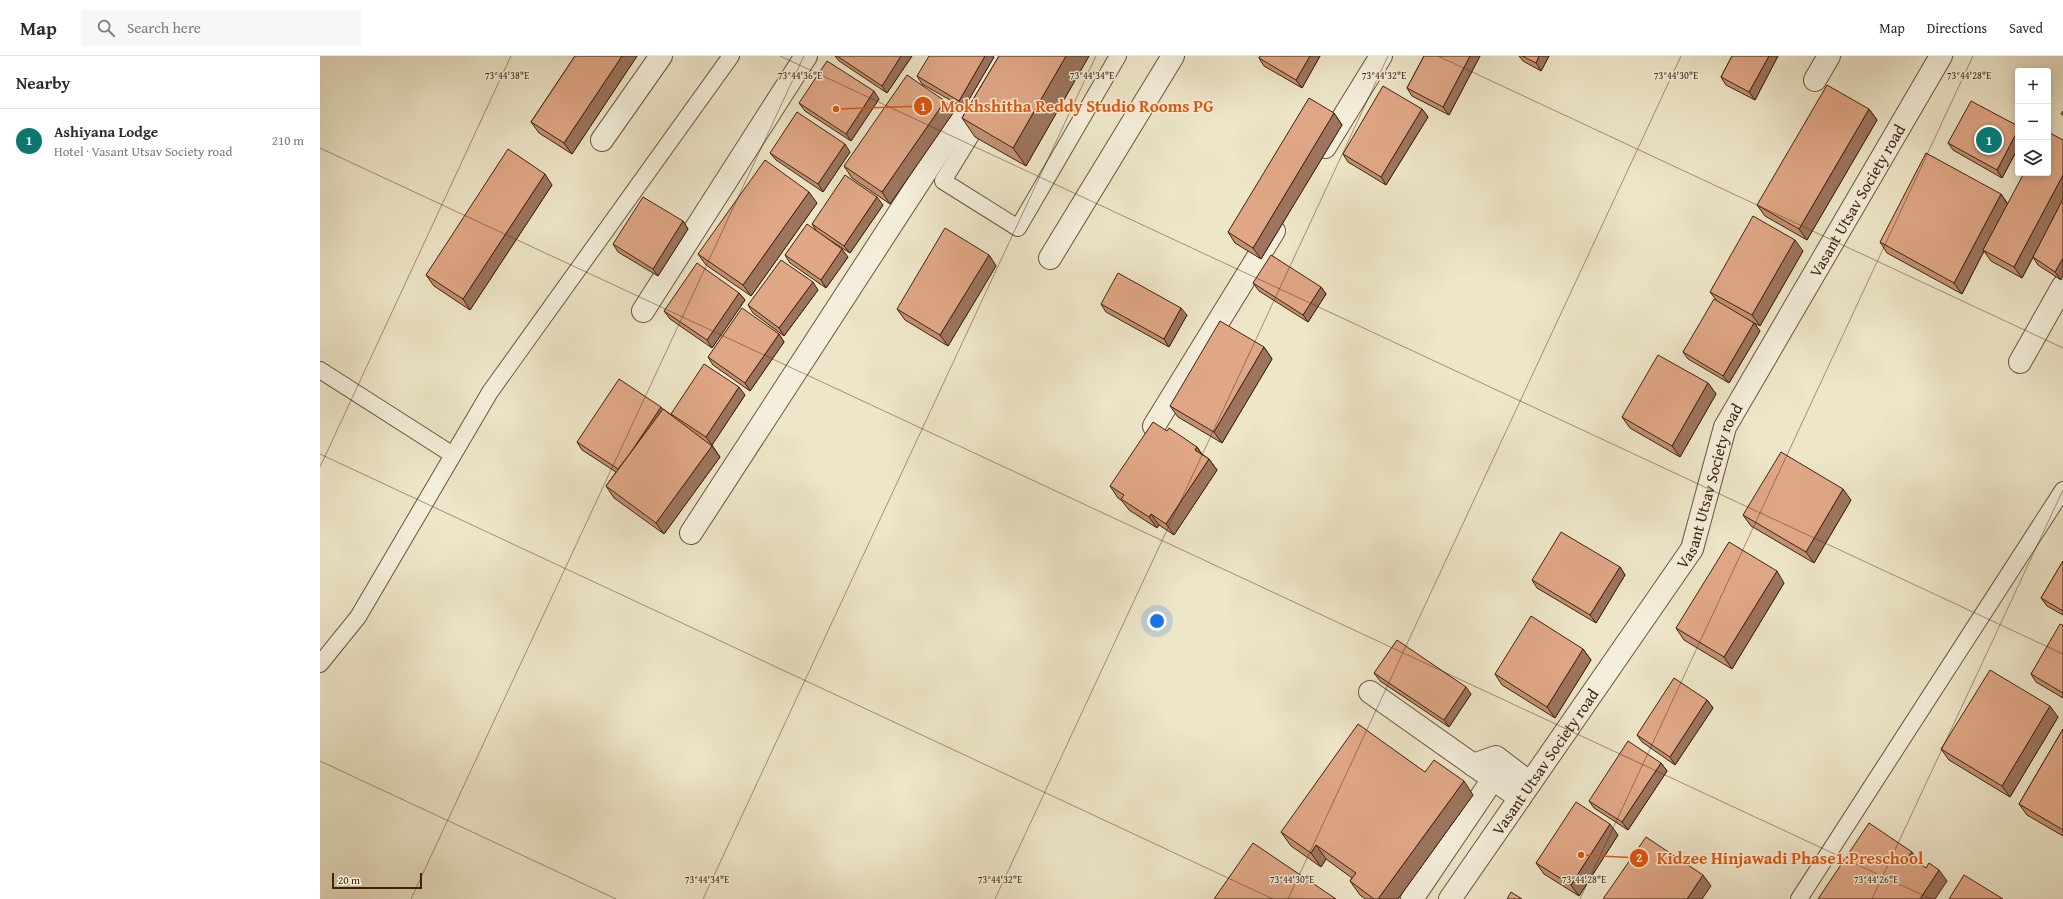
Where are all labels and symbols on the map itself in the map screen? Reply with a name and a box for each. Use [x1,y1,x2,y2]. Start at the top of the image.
text: 73°44'38"E [485,68,529,83]
text: 73°44'36"E [778,68,822,83]
text: 73°44'34"E [1070,68,1114,83]
text: 73°44'32"E [1362,68,1406,83]
text: 73°44'30"E [1654,68,1698,83]
text: 73°44'28"E [1947,68,1991,83]
callout: Mokhshitha Reddy Studio Rooms PG [913,92,1222,121]
text: Mokhshitha Reddy Studio Rooms PG [940,93,1214,118]
text: 1 [920,98,926,115]
street label: Vasant Utsav Society road [1803,119,1911,281]
pin: 1 [1976,125,2002,155]
street label: Vasant Utsav Society road [1670,398,1749,573]
your location [1147,611,1167,631]
street label: Vasant Utsav Society road [1486,683,1604,840]
callout: Kidzee Hinjawadi Phase1:Preschool [1629,844,1932,873]
text: Kidzee Hinjawadi Phase1:Preschool [1657,845,1923,870]
text: 2 [1636,849,1642,866]
scale bar [332,871,422,890]
text: 73°44'34"E [685,872,729,887]
text: 73°44'32"E [978,872,1022,887]
text: 73°44'30"E [1270,872,1314,887]
text: 73°44'28"E [1562,872,1606,887]
text: 73°44'26"E [1854,872,1898,887]

